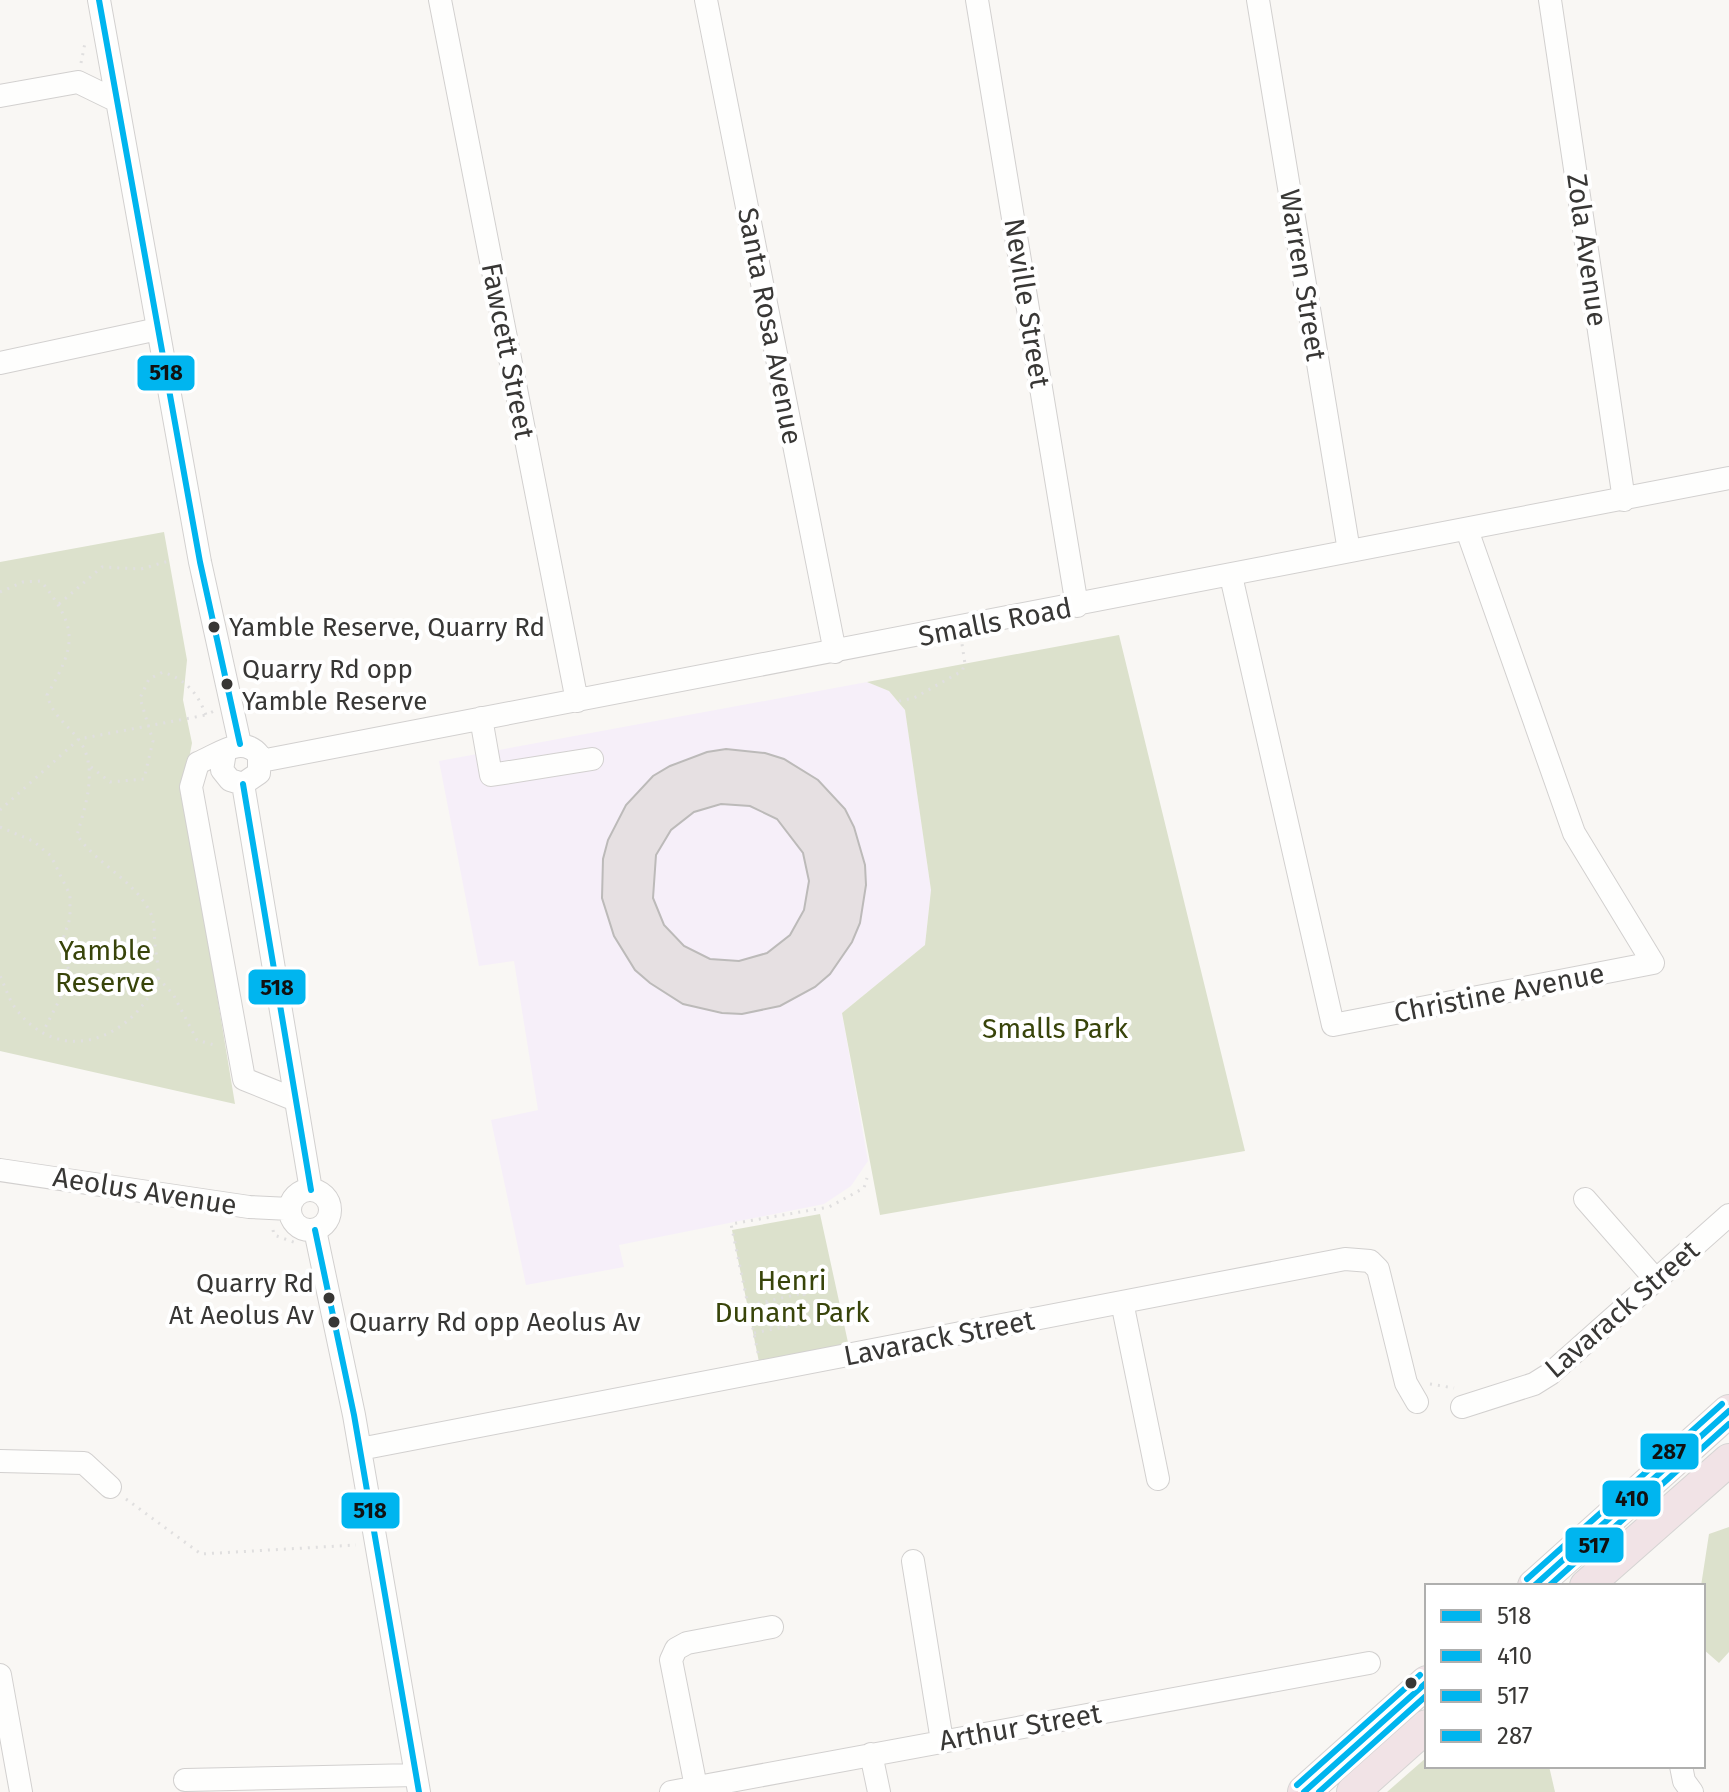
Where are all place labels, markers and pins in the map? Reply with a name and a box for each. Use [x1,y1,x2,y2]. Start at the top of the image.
place label: Yamble Reserve, Quarry Rd [229,612,545,643]
marker: Yamble Reserve, Quarry Rd [206,619,222,635]
place label: Quarry Rd opp Yamble Reserve [242,654,427,717]
marker: Quarry Rd opp Yamble Reserve [219,676,235,692]
place label: Quarry Rd At Aeolus Av [169,1268,314,1331]
marker: Quarry Rd At Aeolus Av [321,1290,337,1306]
place label: Quarry Rd opp Aeolus Av [349,1307,641,1338]
marker: Quarry Rd opp Aeolus Av [326,1314,342,1330]
unlabelled marker [1403,1675,1419,1691]

